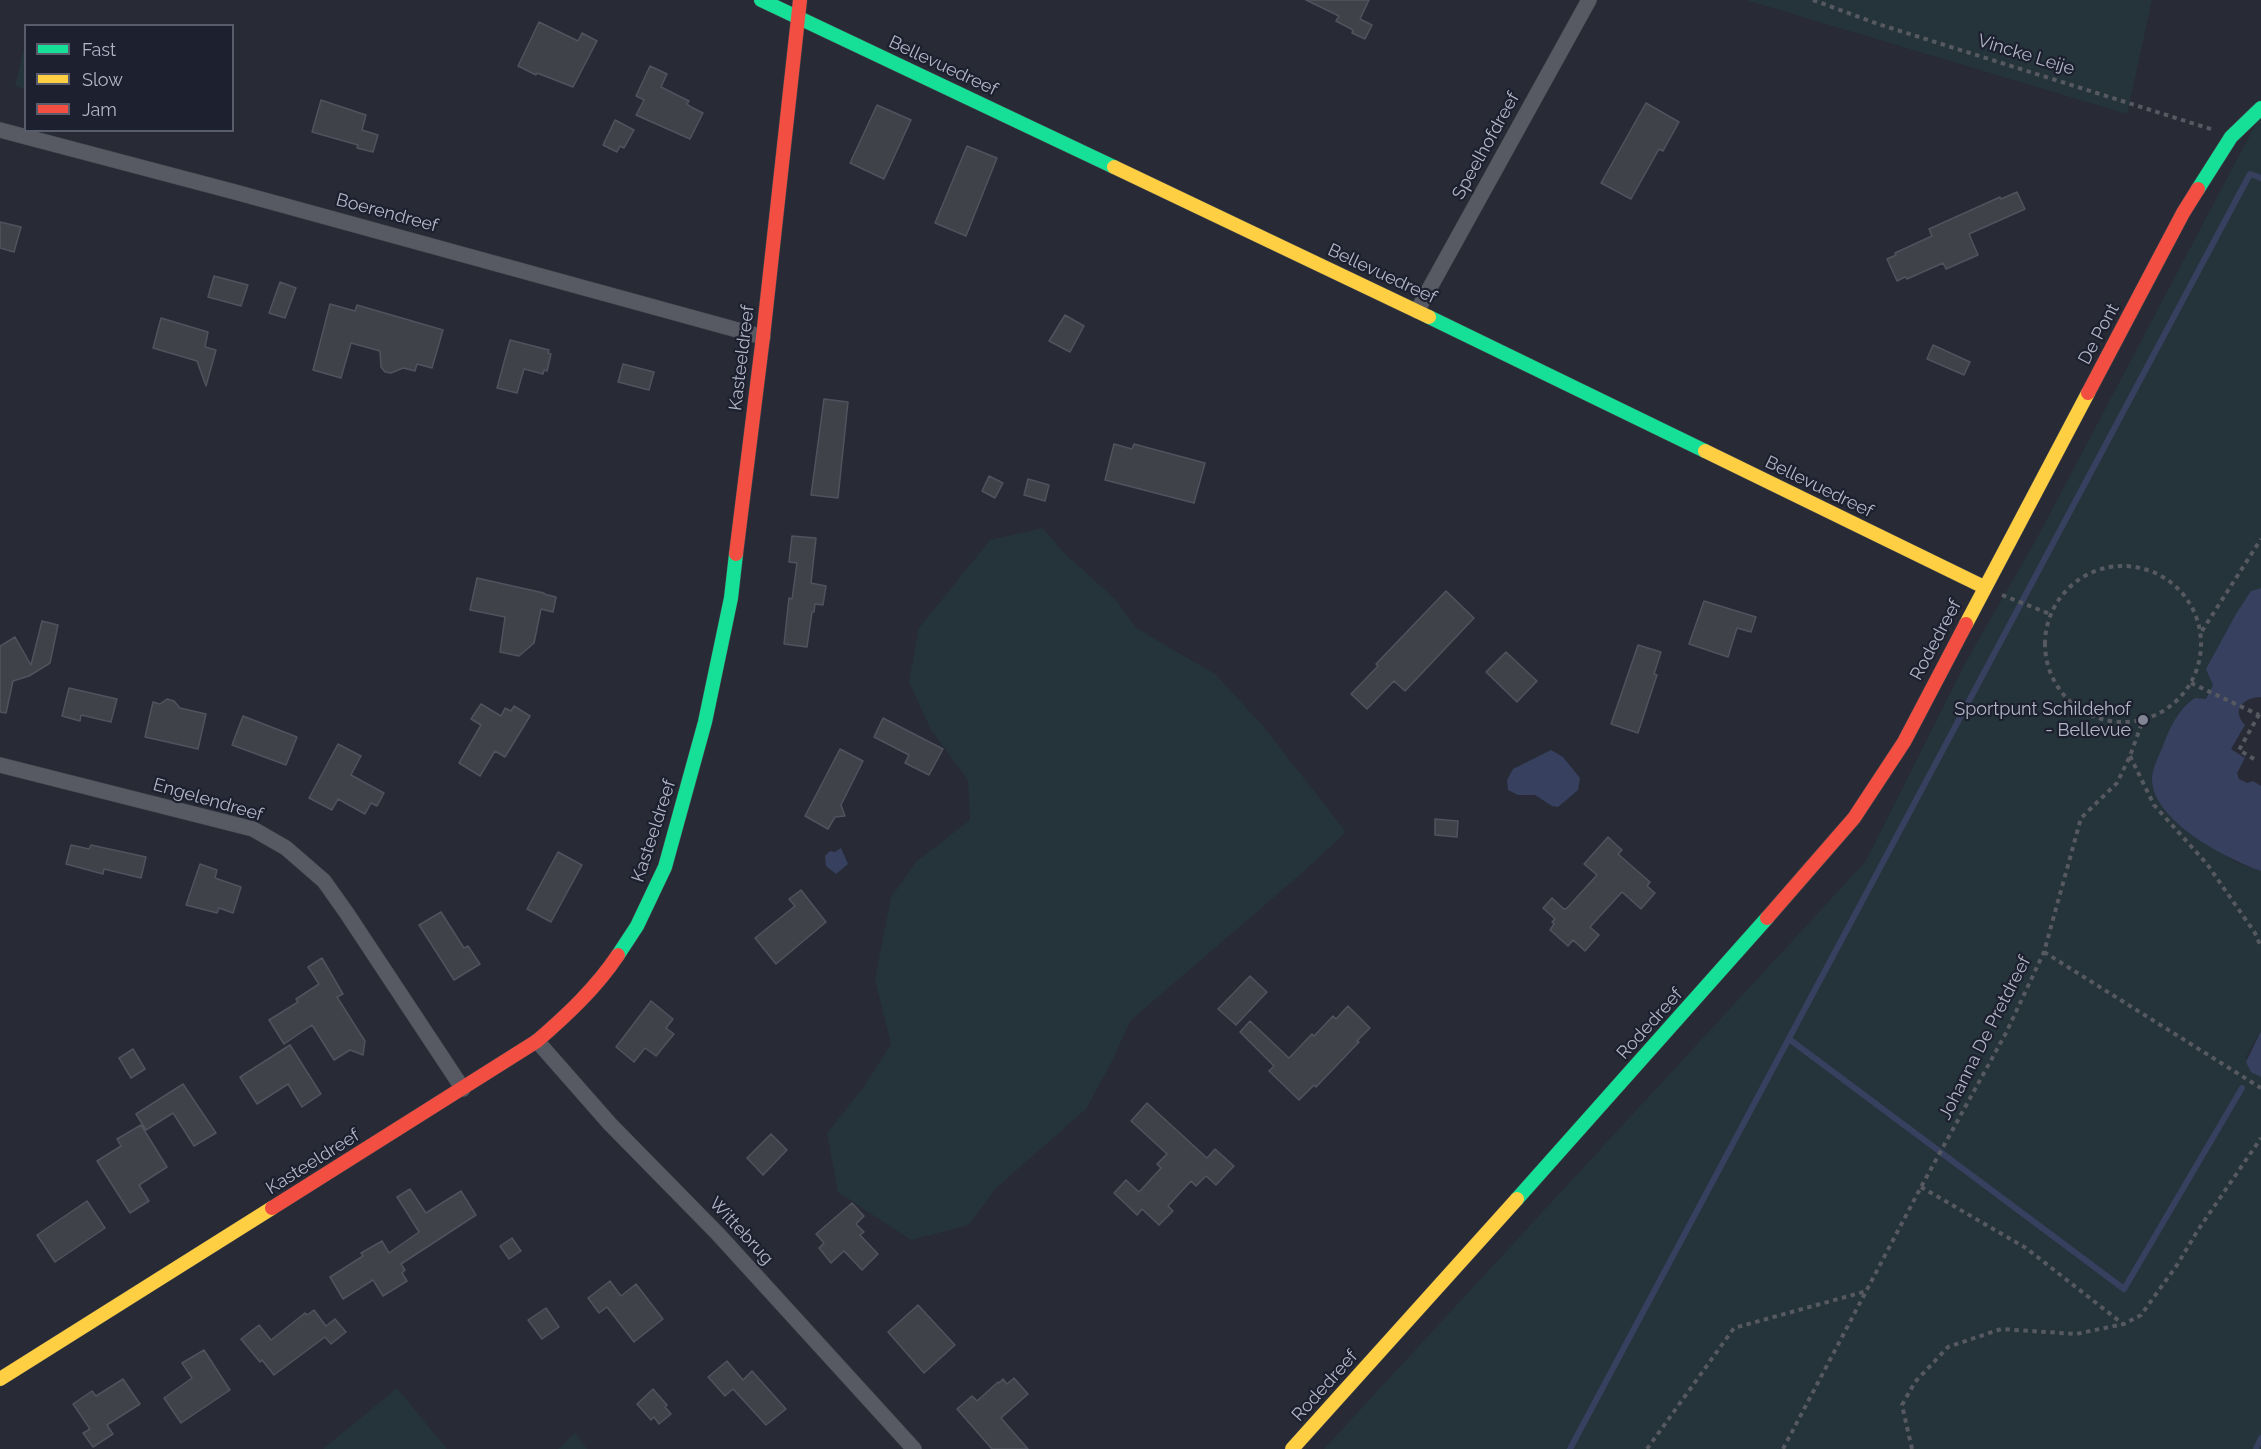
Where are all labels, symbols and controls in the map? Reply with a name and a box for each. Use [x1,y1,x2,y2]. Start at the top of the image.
legend [24,24,234,132]
street label: Vincke Leije [1975,30,2077,80]
street label: Bellevuedreef [885,31,1001,101]
text: Fast [82,39,116,60]
text: Slow [82,69,123,90]
street label: Speelhofdreef [1448,89,1524,203]
text: Jam [82,99,117,120]
street label: Boerendreef [334,189,440,237]
street label: Bellevuedreef [1324,239,1440,309]
street label: De Pont [2074,300,2124,368]
street label: Kasteeldreef [725,304,759,412]
street label: Bellevuedreef [1761,451,1877,523]
street label: Rodedreef [1906,596,1966,684]
place label: Sportpunt Schildehof - Bellevue [1954,699,2131,742]
marker: Sportpunt Schildehof - Bellevue [2136,713,2150,727]
street label: Engelendreef [151,774,265,826]
street label: Kasteeldreef [627,777,681,885]
street label: Johanna De Pretdreef [1934,953,2036,1123]
street label: Rodedreef [1612,984,1688,1064]
street label: Kasteeldreef [262,1125,364,1199]
street label: Wittebrug [704,1193,778,1269]
street label: Rodedreef [1287,1346,1363,1426]

